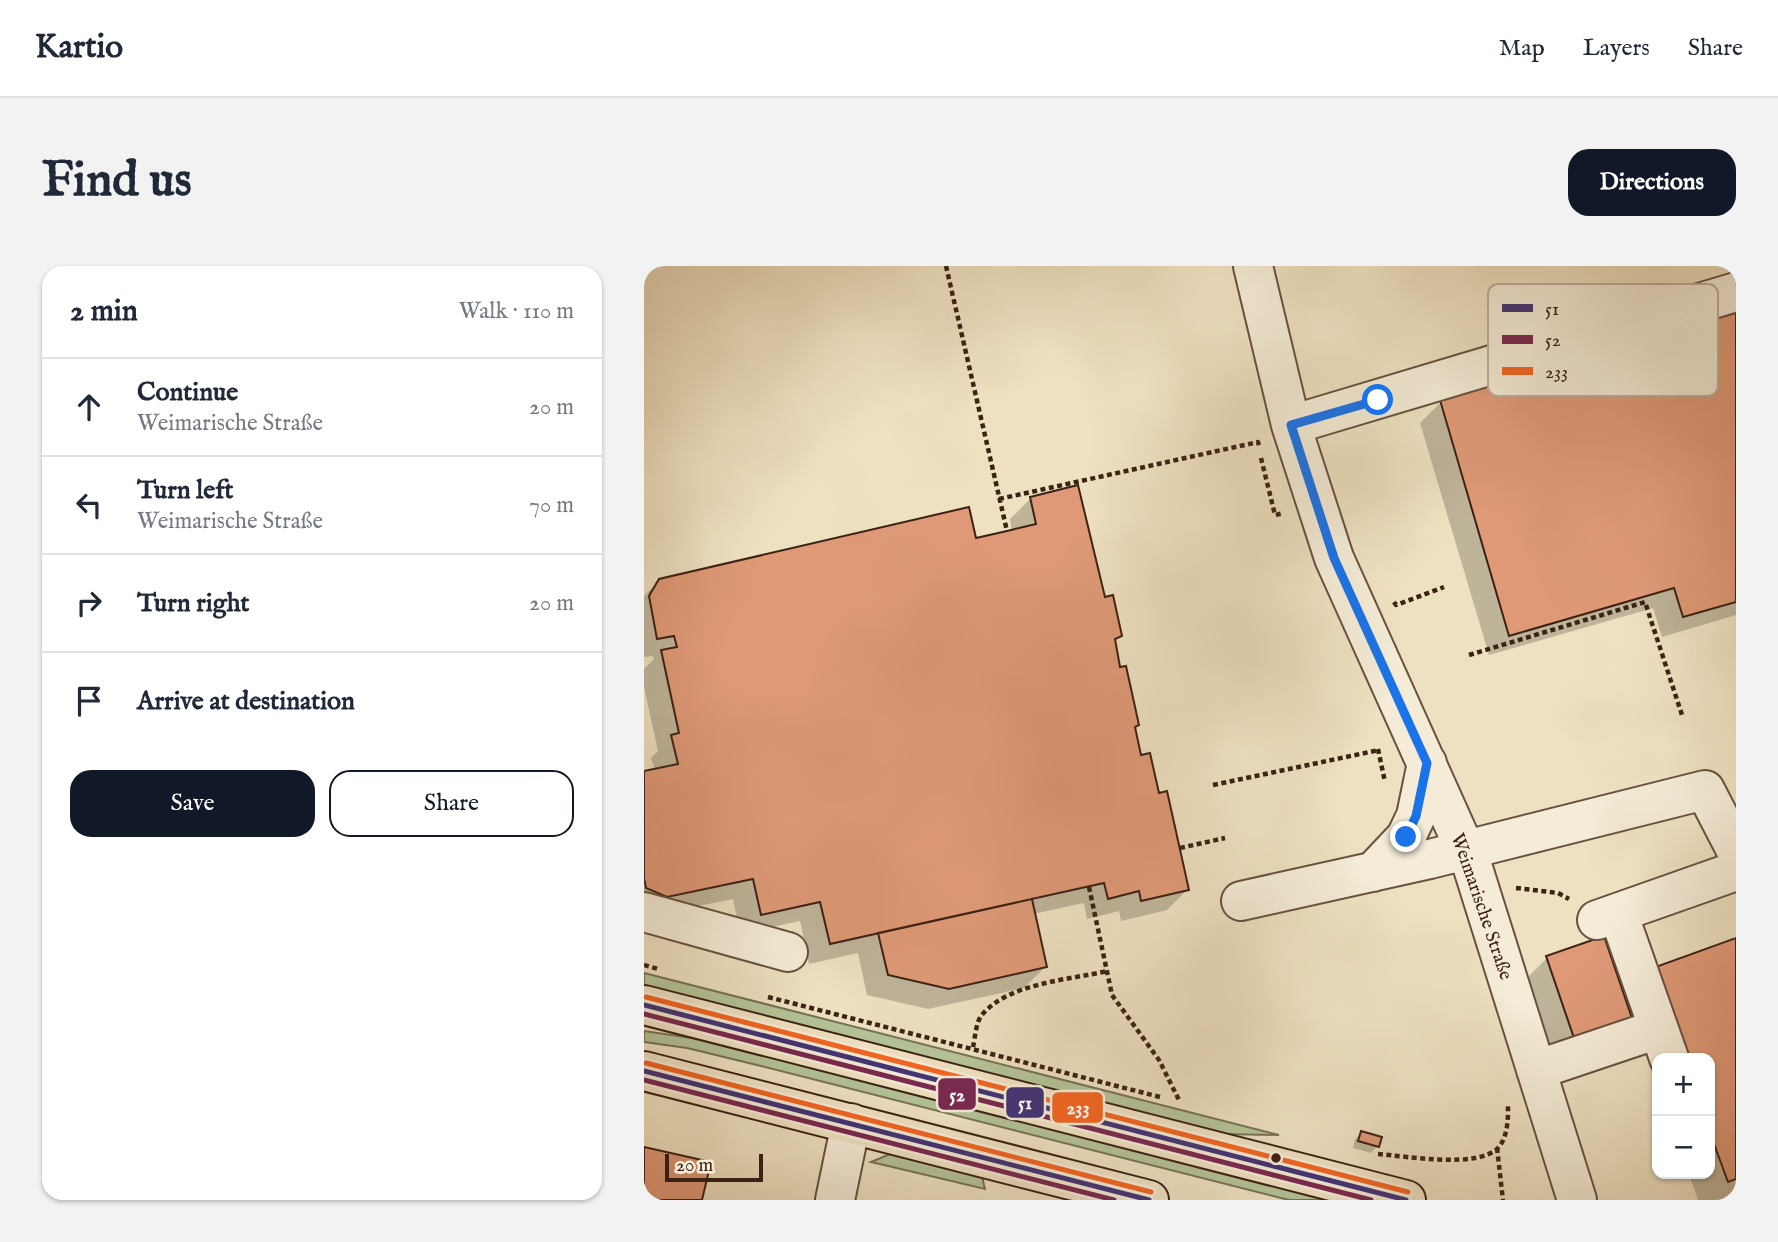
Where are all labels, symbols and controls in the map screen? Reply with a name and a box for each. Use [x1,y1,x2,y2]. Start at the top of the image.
text: Kartio [35,27,123,69]
text: Map [1499,33,1545,64]
text: Layers [1583,33,1650,64]
text: Share [1688,33,1743,64]
button: Directions [1568,149,1736,216]
text: Find us [42,151,192,213]
legend [1488,284,1718,396]
text: 2 min [70,293,138,331]
text: Walk · 110 m [459,297,574,326]
text: 51 [1545,298,1559,322]
text: 52 [1545,329,1561,353]
text: 233 [1545,361,1568,385]
text: Continue [137,376,238,409]
route start [1362,384,1393,415]
icon: ahead [70,388,108,426]
text: 20 m [529,393,574,422]
text: Weimarische Straße [137,409,323,438]
text: Turn left [137,474,234,507]
icon: left [70,486,108,524]
text: 70 m [529,491,574,520]
text: Weimarische Straße [137,507,323,536]
icon: right [70,584,108,622]
text: Turn right [137,587,250,620]
text: 20 m [529,589,574,618]
icon: arrive [70,682,108,720]
text: Arrive at destination [137,685,355,718]
button: Save [70,770,315,837]
button: Share [329,770,574,837]
route end [1390,821,1421,852]
street label: Weimarische Straße [1445,830,1518,983]
map controls [1652,1053,1715,1179]
button: + [1652,1053,1715,1116]
line badge: 52 [937,1077,977,1111]
text: 52 [949,1084,965,1108]
line badge: 51 [1005,1086,1045,1119]
line badge: 233 [1051,1091,1104,1124]
text: 51 [1018,1092,1032,1116]
text: 233 [1066,1097,1090,1121]
button: − [1652,1116,1715,1179]
scale bar [665,1151,763,1183]
unlabelled marker [1269,1151,1283,1165]
text: 20 m [676,1154,713,1178]

